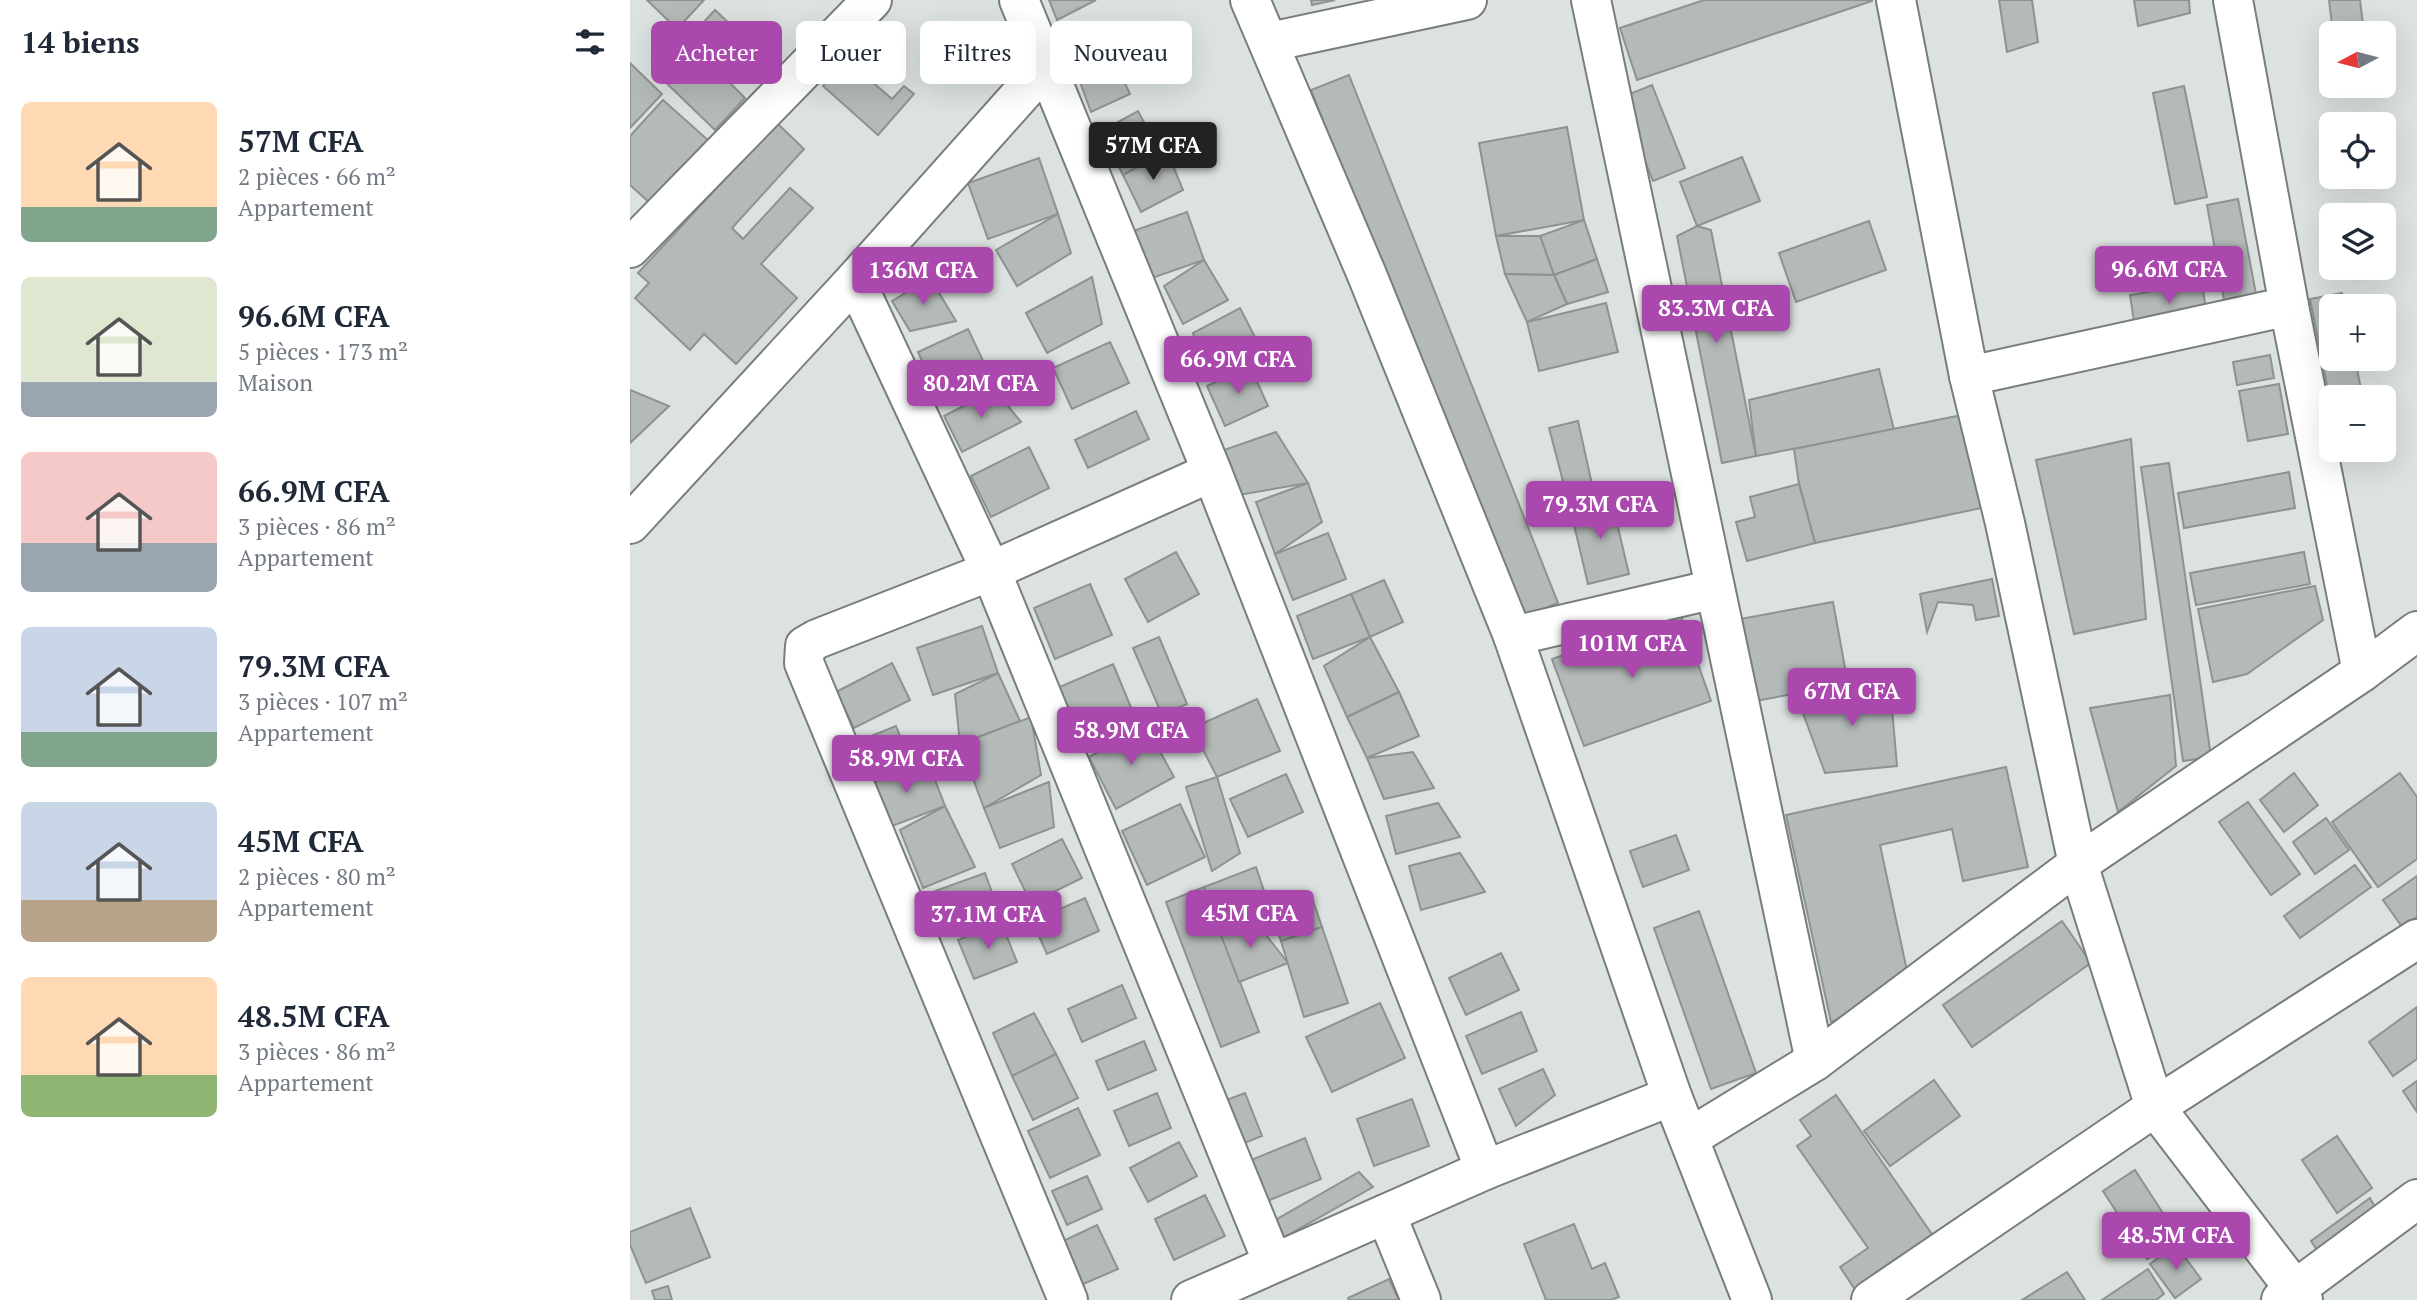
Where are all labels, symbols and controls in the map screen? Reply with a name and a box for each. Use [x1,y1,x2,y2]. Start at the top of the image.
chip: Acheter [651,21,782,84]
chip: Louer [796,21,906,84]
chip: Filtres [920,21,1036,84]
chip: Nouveau [1050,21,1192,84]
north arrow [2319,21,2396,98]
map controls [2319,21,2396,462]
text: 14 biens [21,22,140,62]
icon: filters [571,23,609,61]
button: locate [2319,112,2396,189]
text: 57M CFA [238,121,364,161]
pin: 57M CFA [1088,122,1218,182]
text: 57M CFA [1105,129,1201,160]
icon: home [77,130,161,214]
text: 2 pièces · 66 m² [238,161,396,192]
text: Appartement [238,192,374,223]
button: layers [2319,203,2396,280]
pin: 96.6M CFA [2089,246,2249,306]
pin: 136M CFA [851,247,995,307]
text: 96.6M CFA [2111,253,2227,284]
text: 136M CFA [868,254,978,285]
pin: 83.3M CFA [1636,286,1796,345]
text: 83.3M CFA [1658,292,1774,323]
button: + [2319,294,2396,371]
text: 96.6M CFA [238,296,390,336]
icon: home [77,305,161,389]
text: 5 pièces · 173 m² [238,336,408,367]
pin: 66.9M CFA [1158,336,1318,396]
text: 66.9M CFA [1180,343,1296,374]
pin: 80.2M CFA [901,360,1061,420]
text: Maison [238,367,313,398]
text: 80.2M CFA [923,367,1039,398]
button: − [2319,385,2396,462]
text: 66.9M CFA [238,471,390,511]
icon: home [77,480,161,564]
pin: 79.3M CFA [1520,482,1680,541]
text: 79.3M CFA [1542,488,1658,519]
text: 3 pièces · 86 m² [238,511,396,542]
text: Appartement [238,542,374,573]
pin: 101M CFA [1560,620,1704,680]
text: 101M CFA [1577,627,1687,658]
text: 79.3M CFA [238,646,390,686]
icon: home [77,655,161,739]
pin: 67M CFA [1787,668,1917,728]
text: 67M CFA [1804,675,1900,706]
text: 3 pièces · 107 m² [238,686,408,717]
pin: 58.9M CFA [1051,708,1211,767]
text: 58.9M CFA [1073,714,1189,745]
text: Appartement [238,717,374,748]
pin: 58.9M CFA [826,736,986,795]
text: 58.9M CFA [848,742,964,773]
text: 45M CFA [238,821,364,861]
icon: home [77,830,161,914]
text: 2 pièces · 80 m² [238,861,396,892]
pin: 45M CFA [1185,890,1315,950]
text: Appartement [238,892,374,923]
pin: 37.1M CFA [908,892,1068,951]
text: 45M CFA [1202,897,1298,928]
text: 37.1M CFA [931,898,1045,929]
text: 48.5M CFA [238,996,390,1036]
icon: home [77,1005,161,1089]
text: 3 pièces · 86 m² [238,1036,396,1067]
text: Appartement [238,1067,374,1098]
pin: 48.5M CFA [2096,1212,2256,1272]
text: 48.5M CFA [2118,1219,2234,1250]

